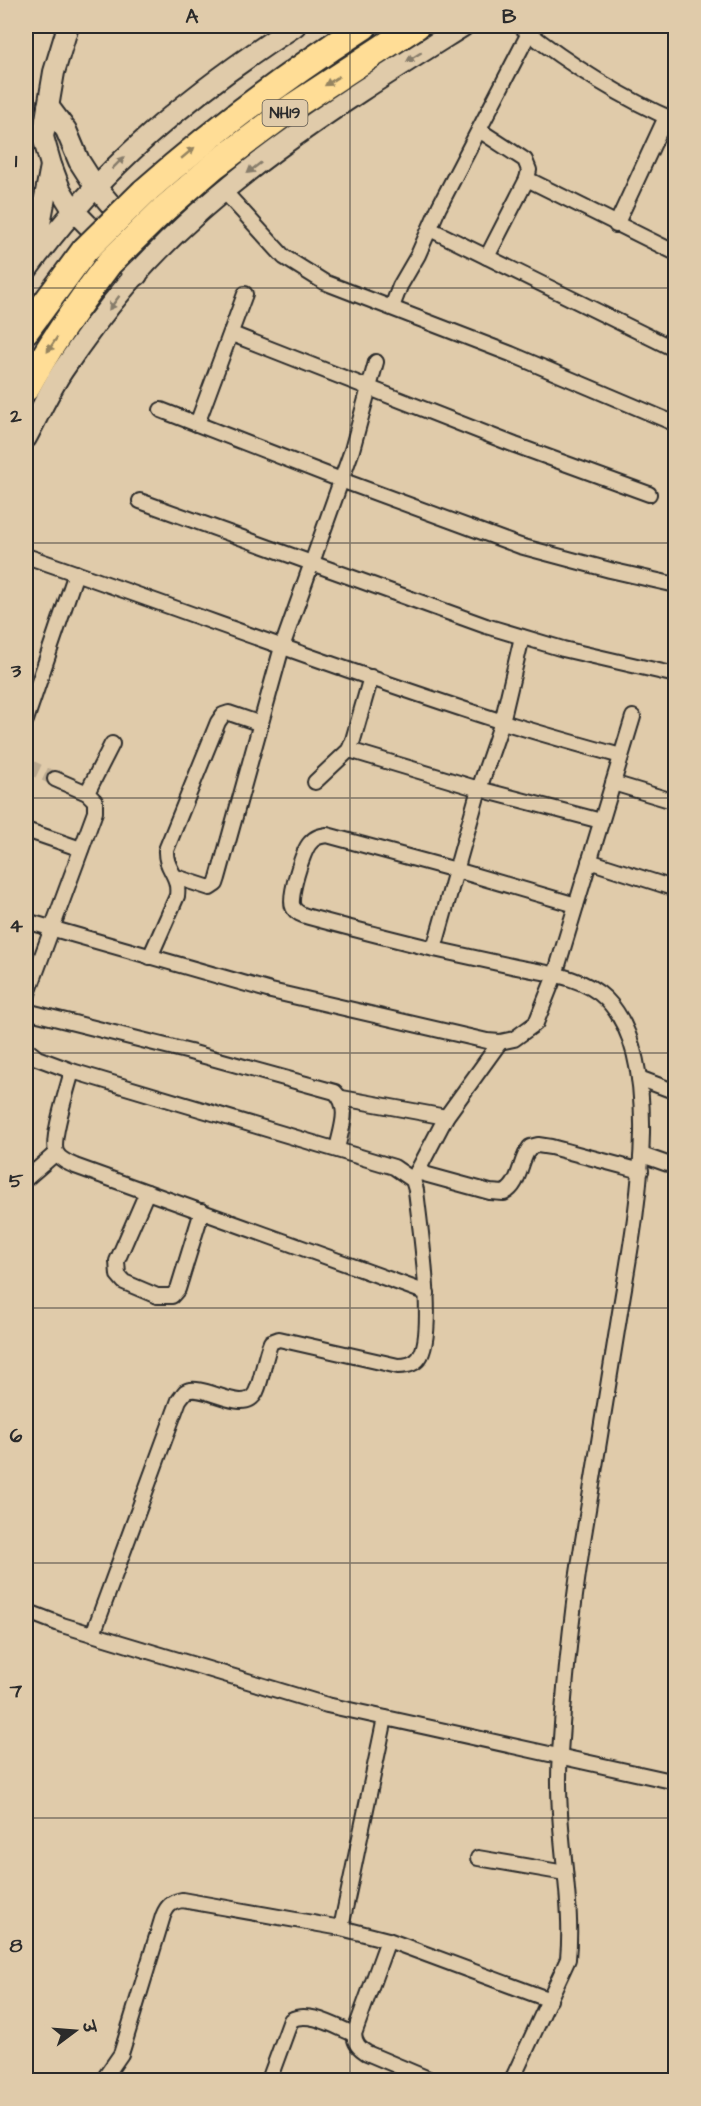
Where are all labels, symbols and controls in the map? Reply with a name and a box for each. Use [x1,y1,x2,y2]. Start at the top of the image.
text: A [186,3,199,31]
text: B [502,3,517,31]
one-way arrow [406,51,422,62]
one-way arrow [324,75,340,86]
road number: NH19 [262,100,308,126]
text: 1 [15,147,18,175]
one-way arrow [180,147,195,160]
one-way arrow [111,156,126,170]
one-way arrow [246,161,261,173]
one-way arrow [108,295,120,310]
one-way arrow [46,337,57,353]
text: 2 [9,402,22,430]
text: 3 [10,657,22,685]
text: 4 [9,912,23,940]
text: 5 [9,1167,24,1195]
text: 6 [10,1422,23,1450]
text: 7 [9,1677,23,1705]
text: 8 [10,1932,23,1960]
north arrow [45,2001,105,2061]
text: उ [76,2017,101,2037]

